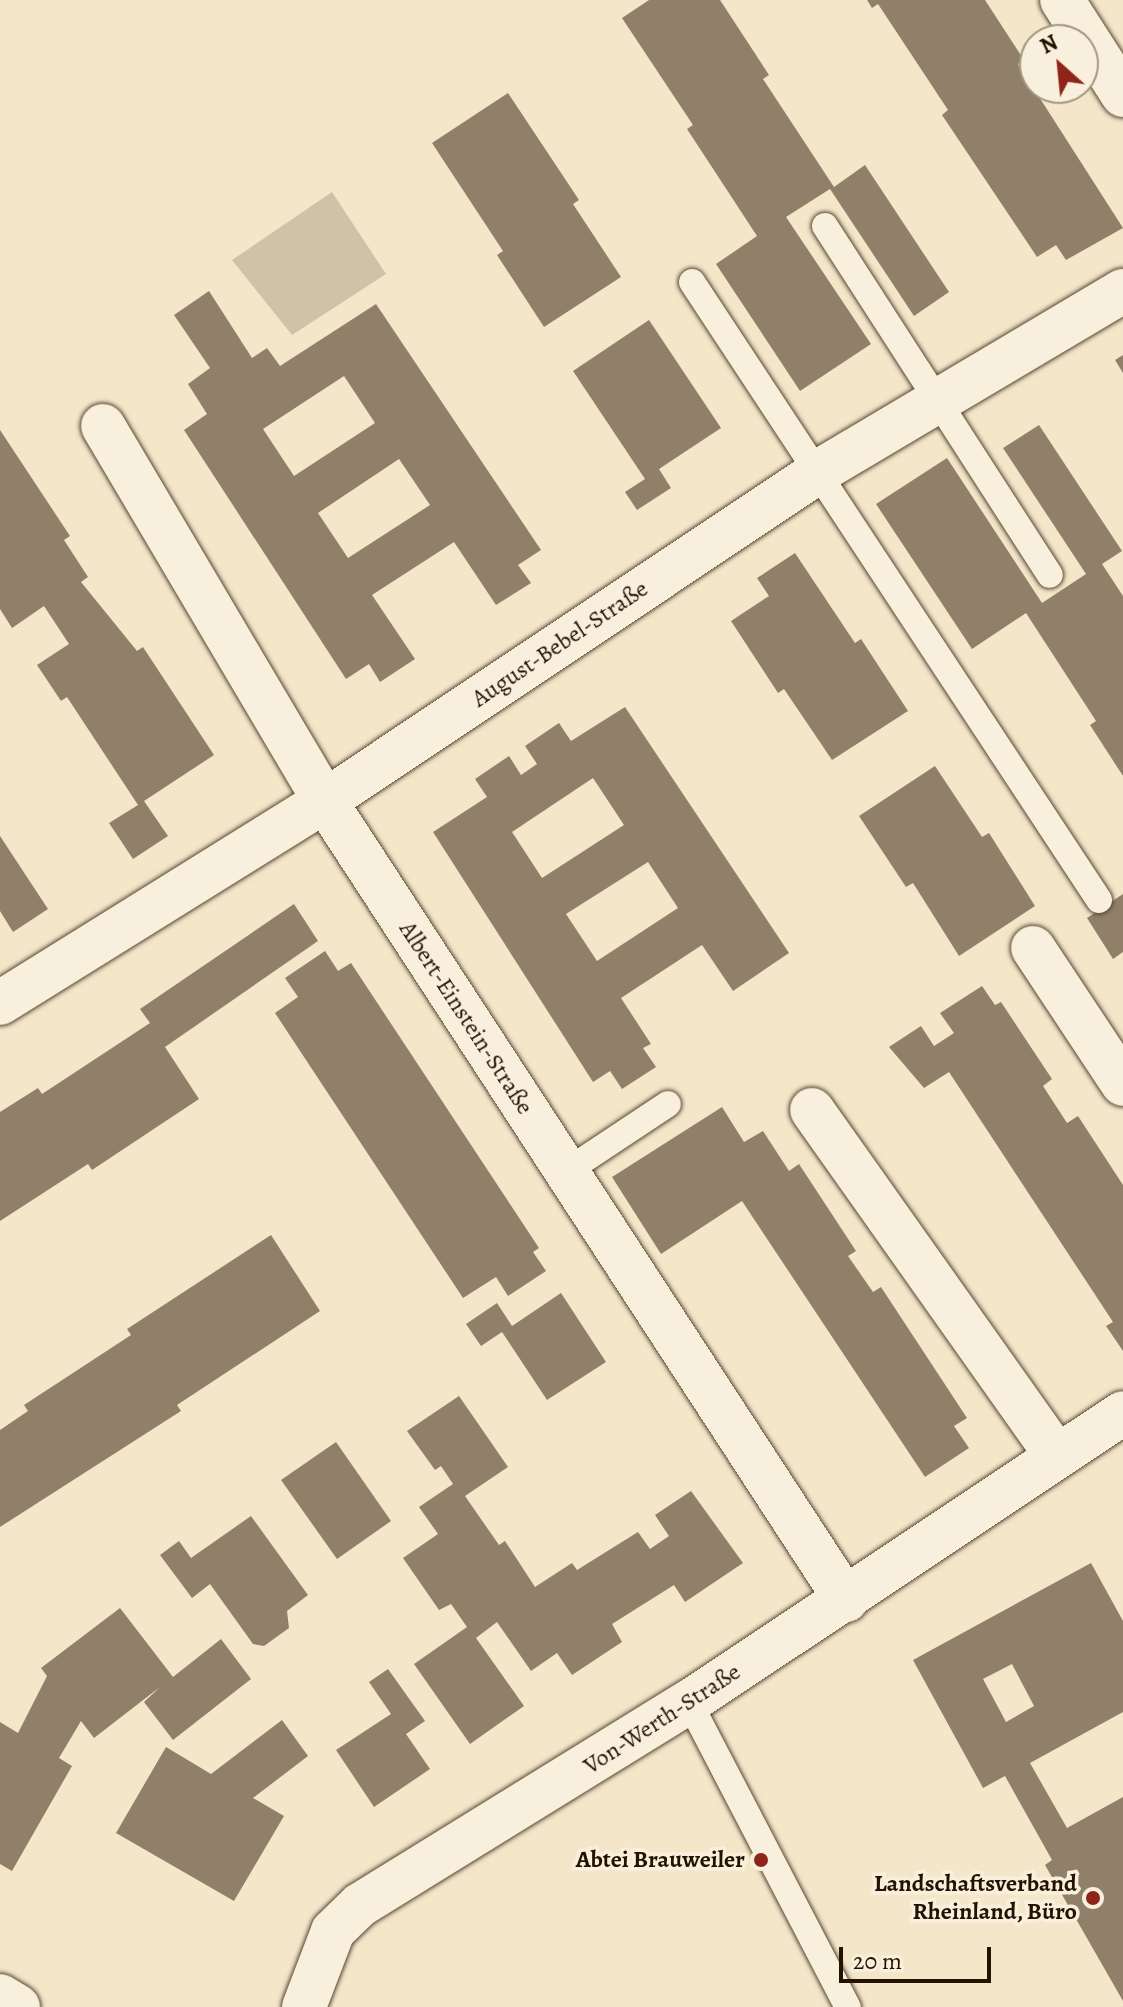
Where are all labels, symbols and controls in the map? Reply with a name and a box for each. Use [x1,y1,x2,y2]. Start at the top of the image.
north arrow [1019,24,1099,104]
text: N [1035,27,1063,61]
street label: August-Bebel-Straße [467,574,653,714]
street label: Albert-Einstein-Straße [393,916,539,1120]
street label: Von-Werth-Straße [578,1658,746,1780]
place label: Abtei Brauweiler [576,1846,745,1874]
marker: Abtei Brauweiler [752,1851,770,1869]
place label: Landschaftsverband Rheinland, Büro [874,1870,1077,1926]
marker: Landschaftsverband Rheinland, Büro [1084,1889,1102,1907]
scale bar [843,1931,995,1981]
text: 20 m [853,1945,902,1977]

